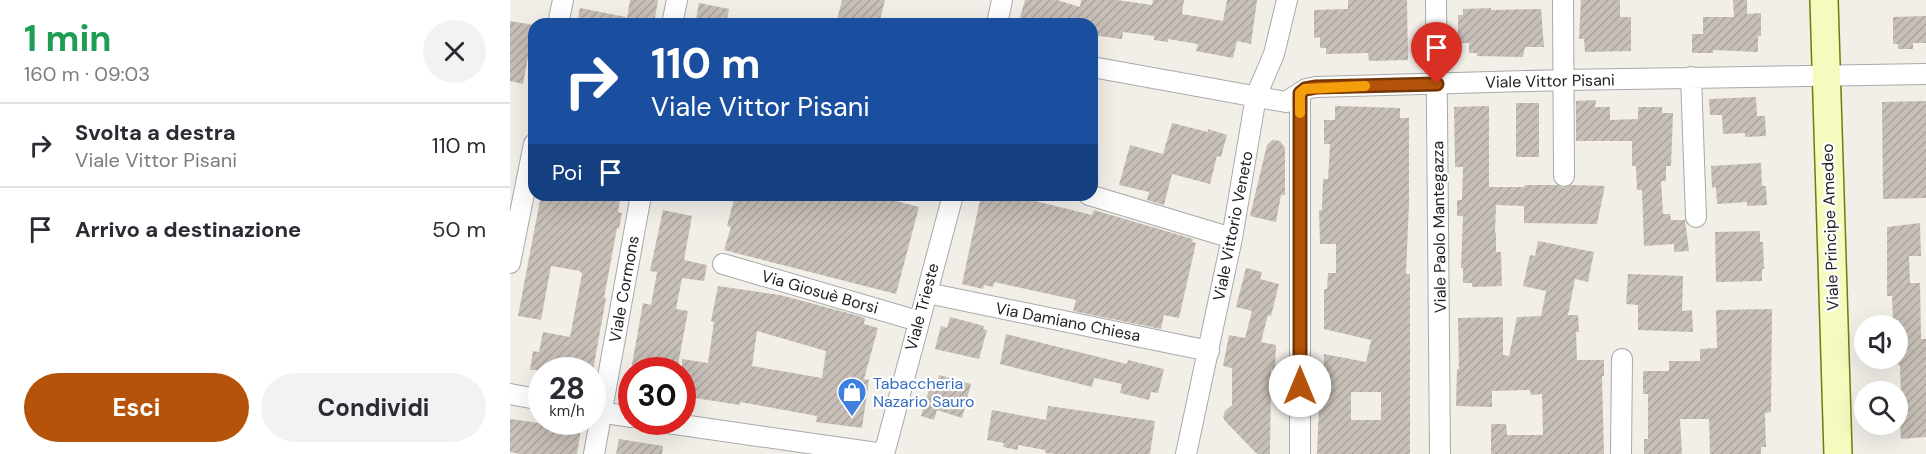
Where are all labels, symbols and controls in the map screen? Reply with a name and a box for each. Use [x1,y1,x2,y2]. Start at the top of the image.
text: 1 min [24,15,112,62]
button: close [423,20,486,83]
pin [1411,22,1462,84]
icon: arrive [1420,31,1453,64]
text: 110 m [651,36,761,91]
icon: right [552,42,630,120]
text: 160 m · 09:03 [24,61,150,87]
street label: Viale Vittor Pisani [1485,69,1615,93]
text: Viale Vittor Pisani [651,89,870,124]
text: Svolta a destra [75,118,236,147]
icon: right [24,129,57,162]
text: 110 m [432,131,486,160]
street label: Viale Paolo Mantegazza [1427,141,1451,313]
street label: Viale Principe Amedeo [1817,143,1843,311]
text: Viale Vittor Pisani [75,147,237,173]
street label: Viale Vittorio Veneto [1208,149,1258,303]
icon: arrive [594,156,627,189]
text: Poi [552,158,582,187]
icon: arrive [24,213,57,246]
text: Arrivo a destinazione [75,215,301,244]
text: 50 m [432,215,486,244]
street label: Viale Cormons [604,234,644,344]
street label: Viale Trieste [900,261,944,353]
street label: Via Giosuè Borsi [759,265,881,319]
street label: Via Damiano Chiesa [994,298,1142,346]
map controls [1854,315,1908,435]
button: sound [1854,315,1908,369]
position arrow [1268,354,1332,418]
speed limit sign: 30 [618,357,696,435]
text: 28 [549,369,585,408]
button: Esci [24,373,249,442]
button: Condividi [261,373,486,442]
place label: Tabaccheria Nazario Sauro [873,373,975,412]
shop icon: Tabaccheria Nazario Sauro [836,376,868,418]
button: search [1854,381,1908,435]
text: km/h [549,401,585,421]

